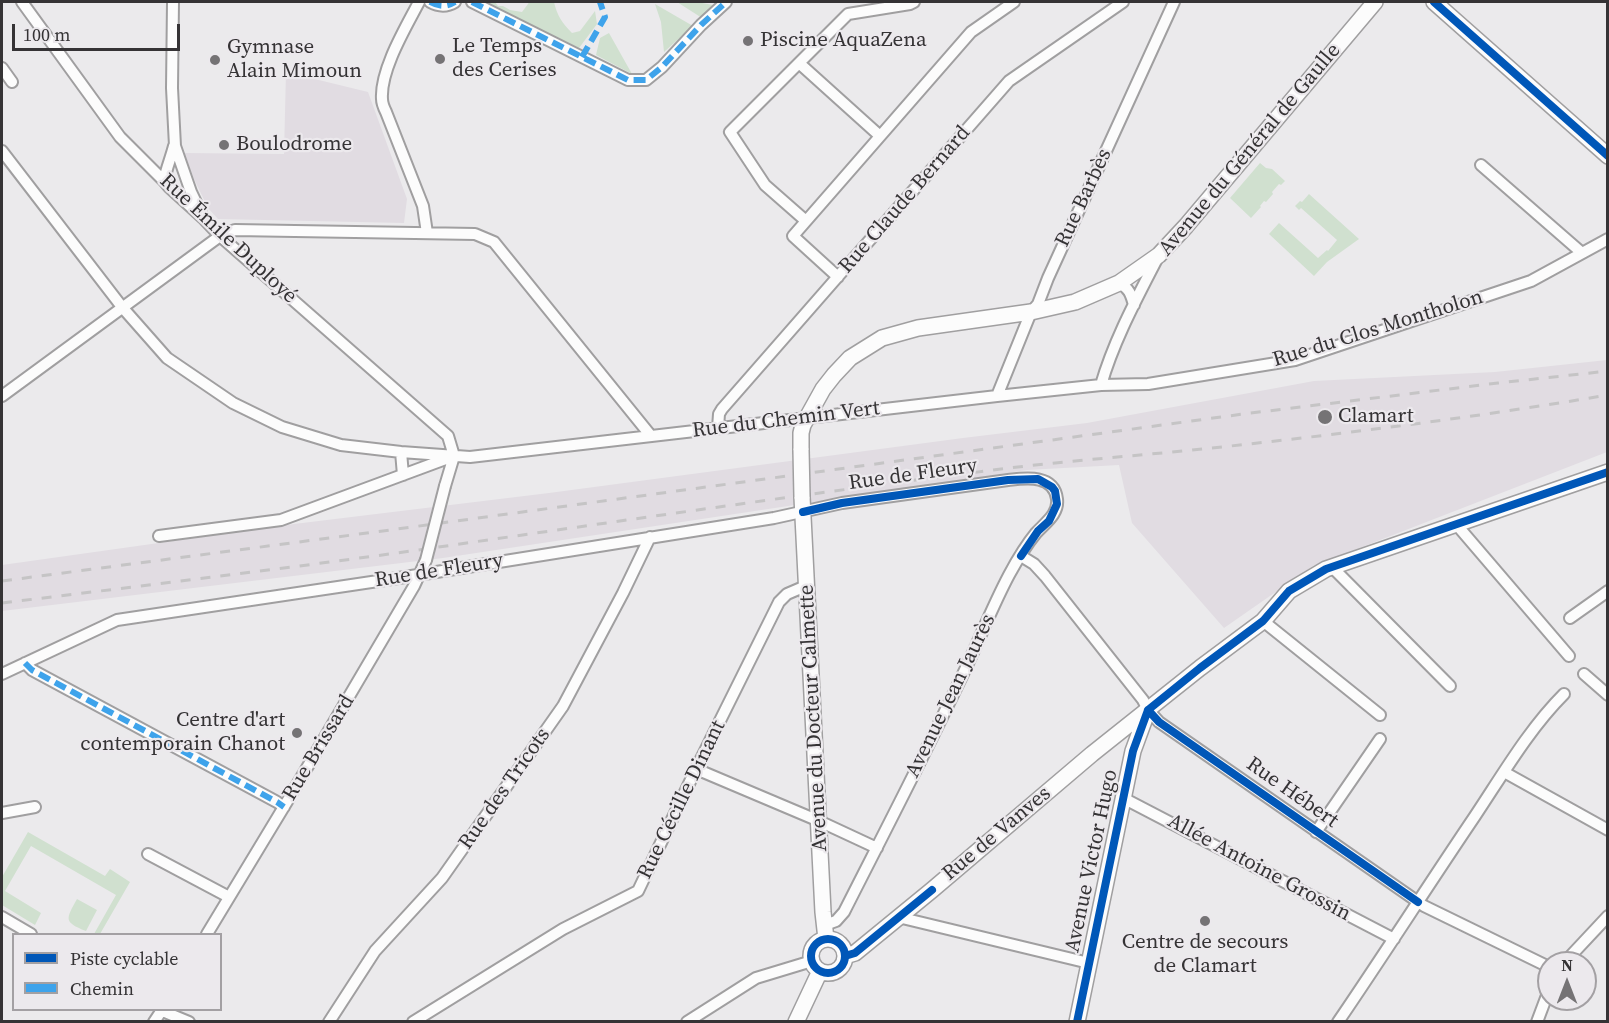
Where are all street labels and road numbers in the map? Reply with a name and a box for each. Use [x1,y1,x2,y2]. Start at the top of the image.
street label: Avenue du Général de Gaulle [1154,39,1346,261]
street label: Rue Claude Bernard [834,121,976,279]
street label: Rue Barbès [1050,145,1118,251]
street label: Rue Émile Duployé [154,169,302,309]
street label: Rue du Clos Montholon [1270,285,1486,373]
street label: Rue du Chemin Vert [691,396,881,444]
street label: Rue de Fleury [847,453,979,497]
street label: Rue de Fleury [373,548,505,594]
street label: Avenue du Docteur Calmette [794,584,834,852]
street label: Avenue Jean Jaurès [901,610,1001,782]
street label: Rue Brissard [278,691,360,805]
street label: Rue Cécille Dinant [633,716,731,884]
street label: Rue des Tricots [454,723,556,855]
street label: Rue Hébert [1241,752,1343,834]
street label: Avenue Victor Hugo [1060,767,1124,955]
street label: Rue de Vanves [938,781,1056,887]
street label: Allée Antoine Grossin [1163,809,1355,927]

